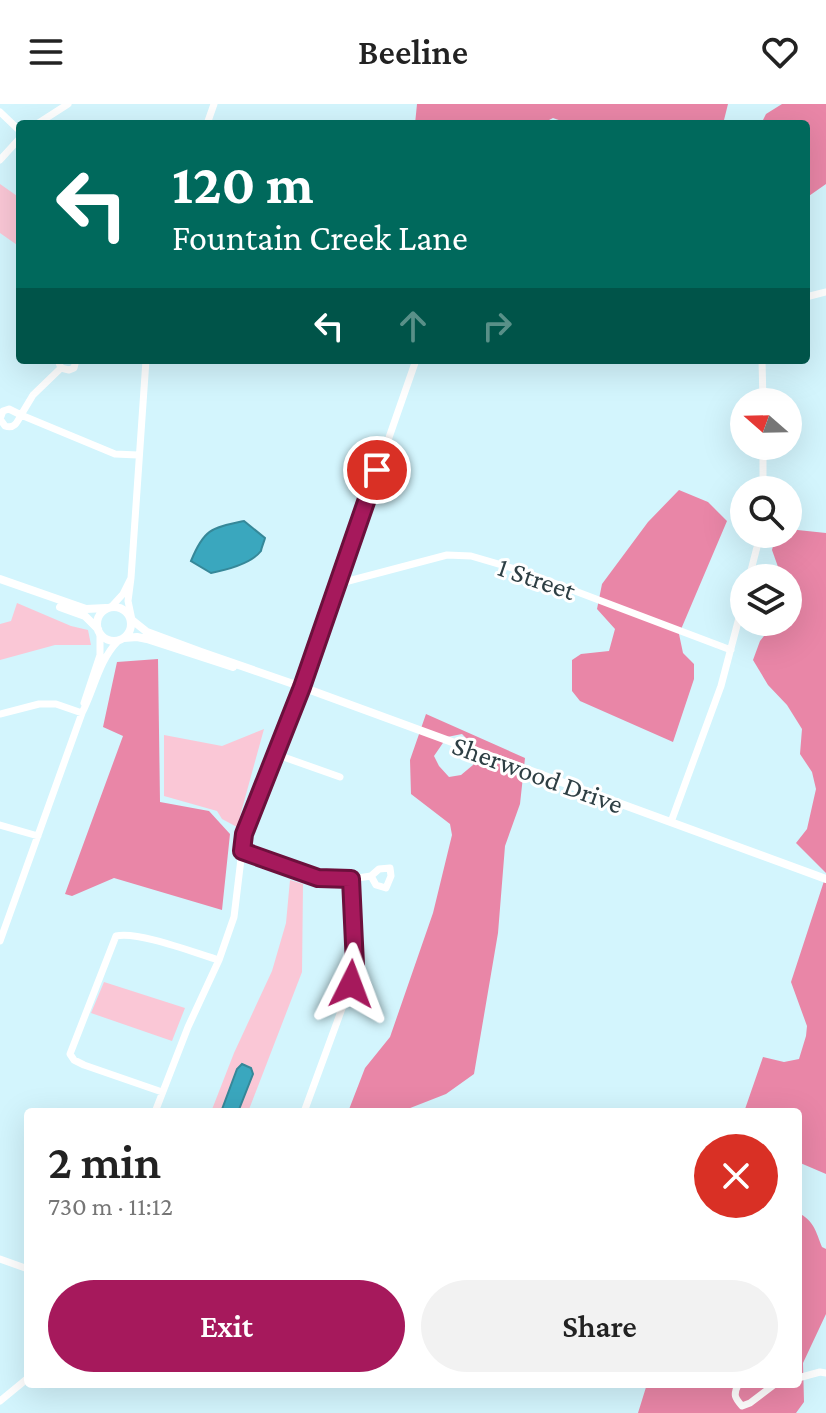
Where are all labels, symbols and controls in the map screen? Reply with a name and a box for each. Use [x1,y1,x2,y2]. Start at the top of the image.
icon: menu [24,30,68,74]
icon: heart [758,30,802,74]
text: Beeline [358,32,468,72]
icon: left [40,152,144,256]
text: 120 m [172,153,314,215]
text: Fountain Creek Lane [172,218,468,258]
icon: left [307,304,351,348]
icon: ahead [391,304,435,348]
icon: right [475,304,519,348]
north arrow [730,388,802,460]
map controls [730,388,802,636]
pin [343,436,411,504]
icon: arrive [355,448,399,492]
button: search [730,476,802,548]
street label: 1 Street [494,551,580,606]
button: layers [730,564,802,636]
street label: Sherwood Drive [448,729,627,820]
position arrow [309,942,393,1026]
button: close [694,1134,778,1218]
text: 2 min [48,1135,161,1188]
text: 730 m · 11:12 [48,1192,173,1221]
button: Exit [48,1280,405,1372]
button: Share [421,1280,778,1372]

